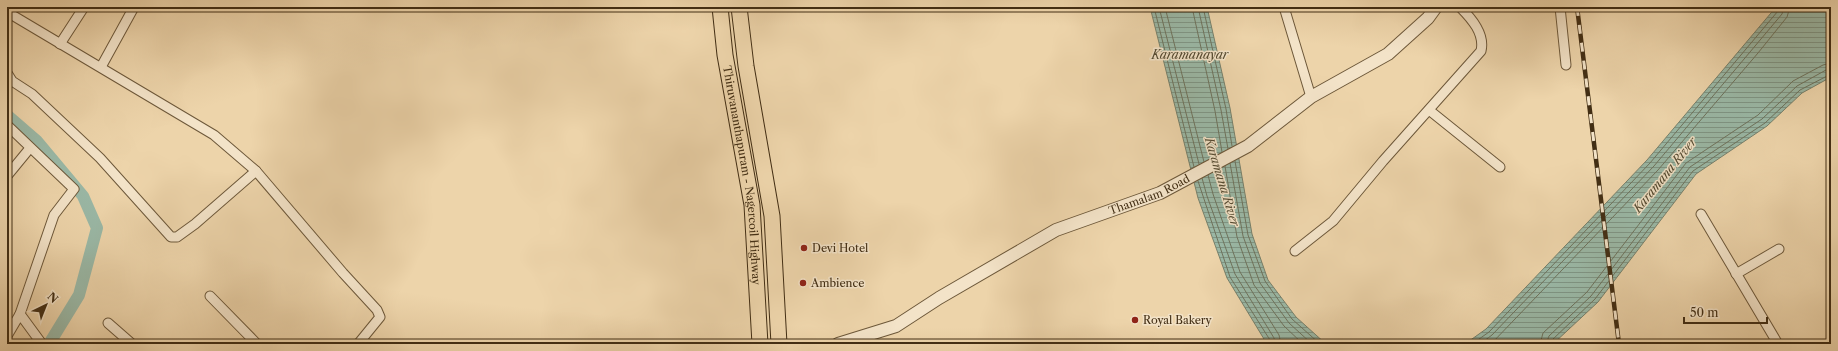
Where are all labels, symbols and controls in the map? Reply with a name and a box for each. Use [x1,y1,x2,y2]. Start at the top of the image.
water label: Karamanayar [1151,47,1230,62]
street label: Thiruvananthapuram - Nagercoil Highway [720,65,764,286]
water label: Karamana River [1629,133,1700,216]
water label: Karamana River [1201,134,1244,230]
street label: Thamalam Road [1107,171,1192,218]
place label: Devi Hotel [812,241,869,255]
marker: Devi Hotel [799,243,809,253]
place label: Ambience [810,276,864,290]
marker: Ambience [798,278,808,288]
north arrow [26,285,66,325]
text: N [45,289,61,306]
scale bar [1684,299,1767,325]
text: 50 m [1690,305,1719,320]
place label: Royal Bakery [1143,313,1212,327]
marker: Royal Bakery [1130,315,1140,325]

